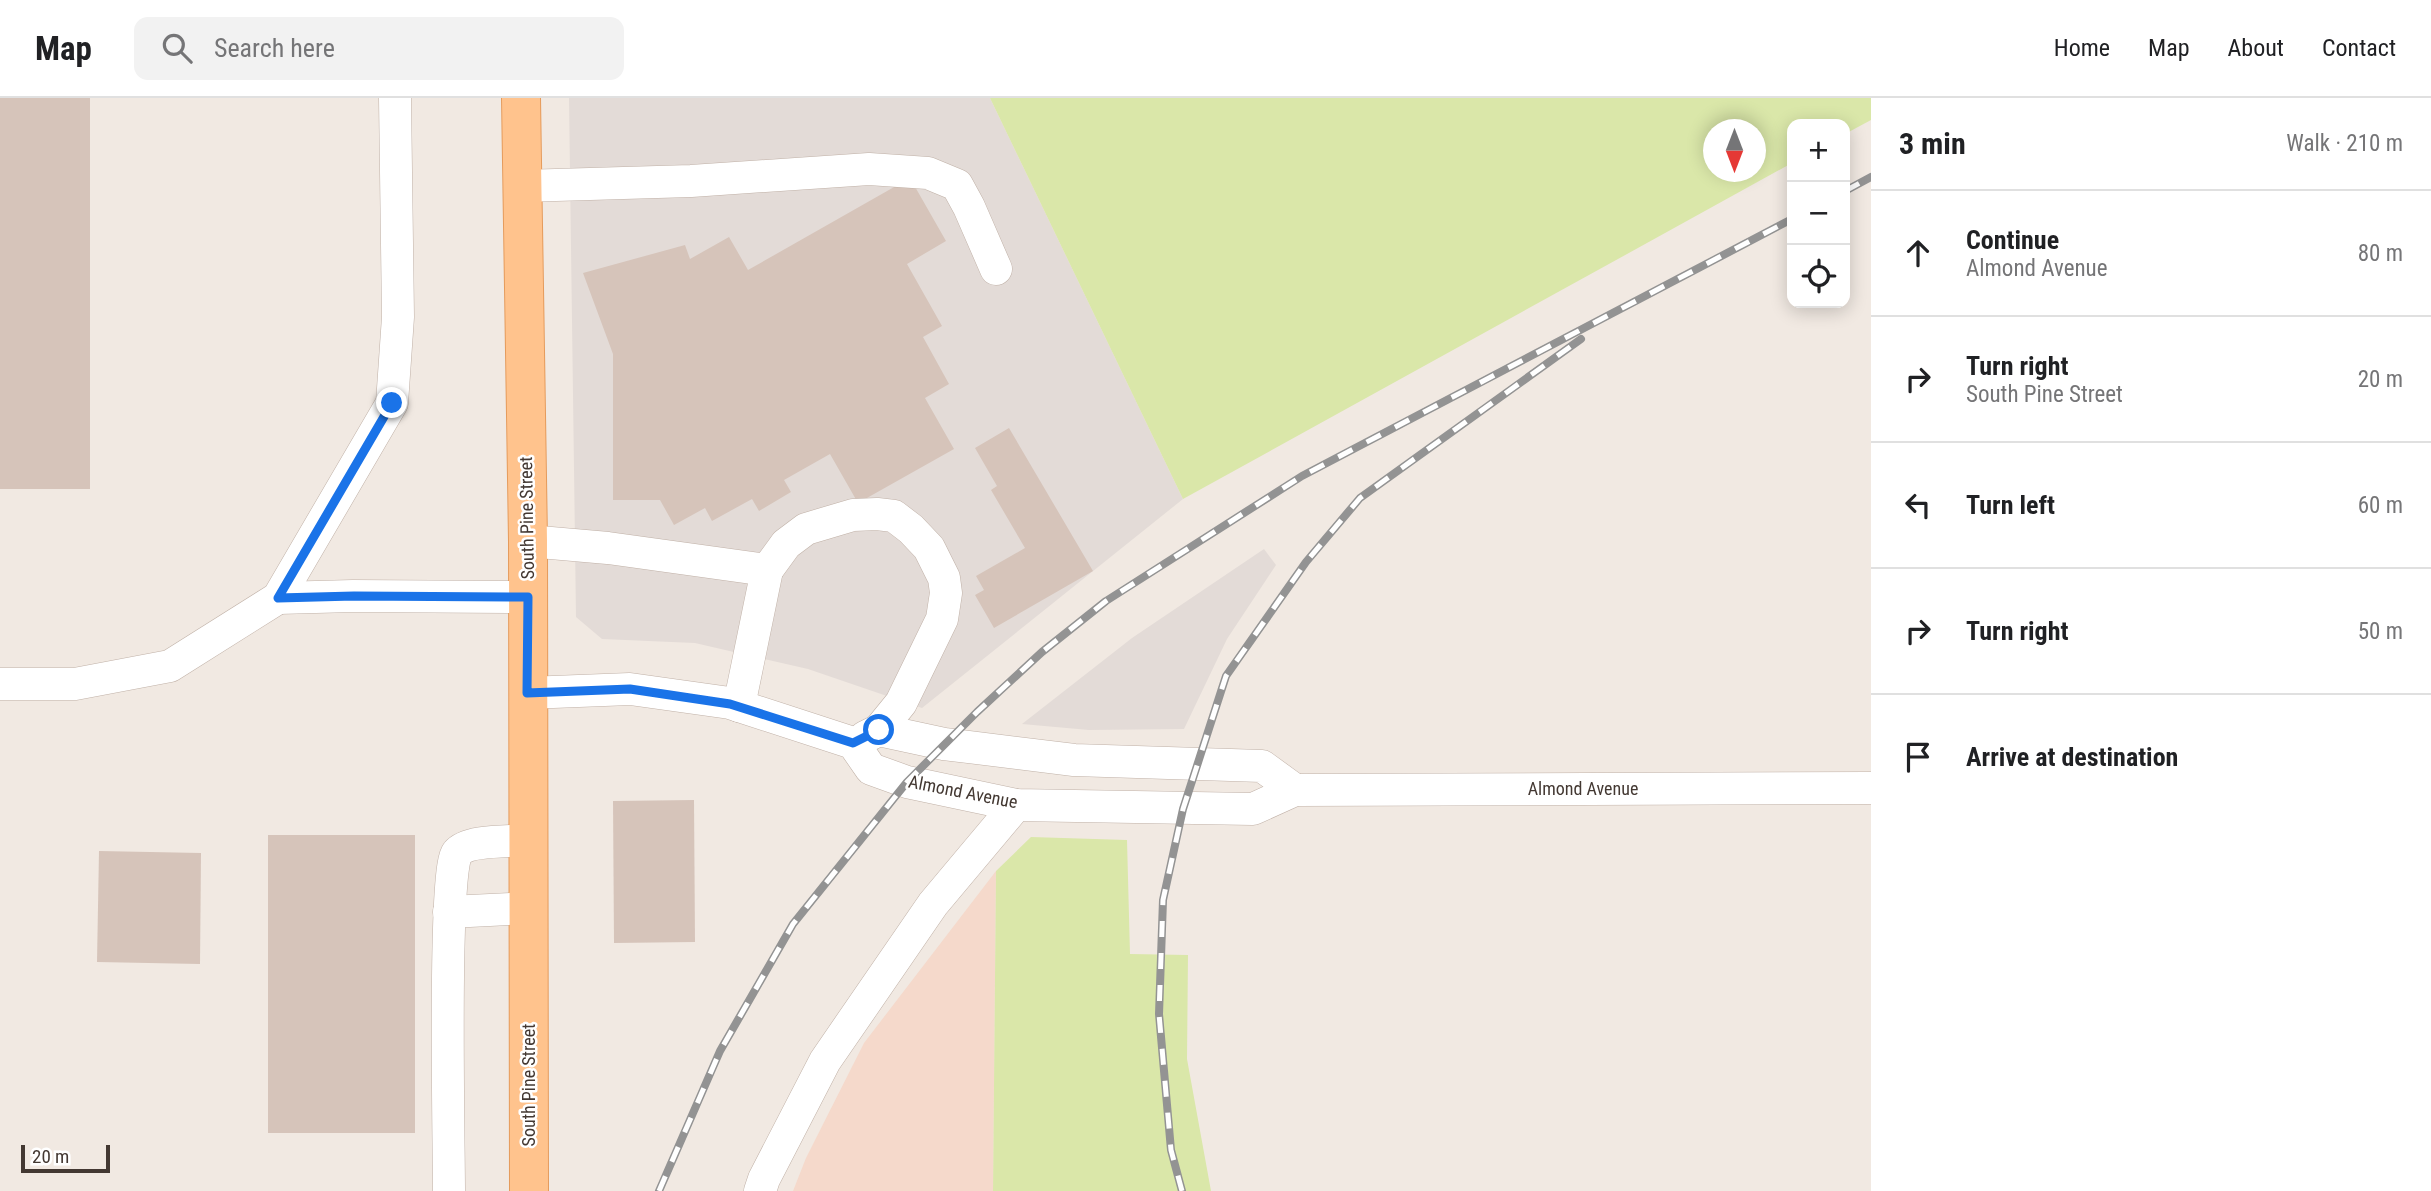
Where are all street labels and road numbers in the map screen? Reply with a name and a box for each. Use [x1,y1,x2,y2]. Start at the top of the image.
street label: South Pine Street [515,456,538,580]
street label: Almond Avenue [907,771,1019,812]
street label: Almond Avenue [1528,778,1638,799]
street label: South Pine Street [518,1024,539,1146]

